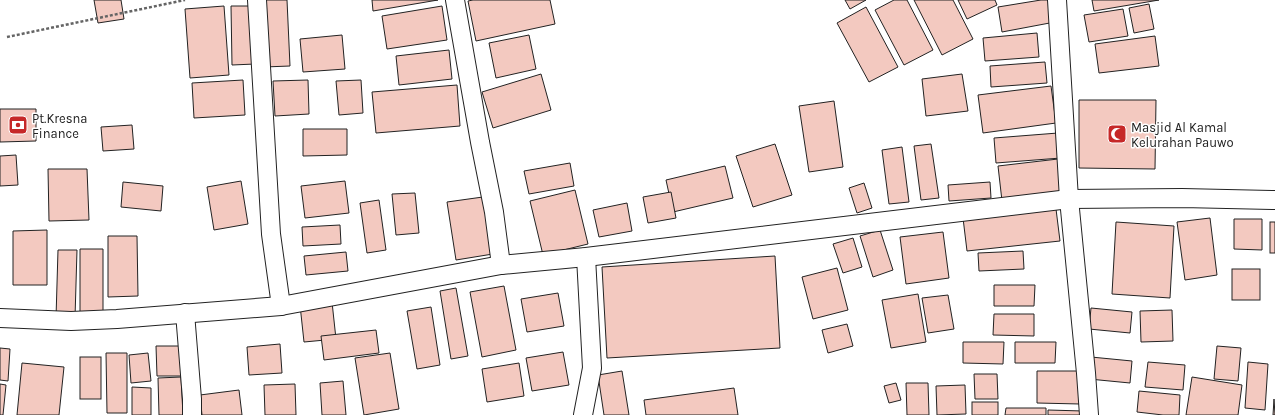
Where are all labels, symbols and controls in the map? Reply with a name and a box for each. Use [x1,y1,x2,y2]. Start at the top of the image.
place label: Pt.Kresna Finance [32,111,88,141]
bank icon: Pt.Kresna Finance [7,114,29,136]
place label: Masjid Al Kamal Kelurahan Pauwo [1131,120,1234,150]
mosque icon: Masjid Al Kamal Kelurahan Pauwo [1106,123,1128,145]

